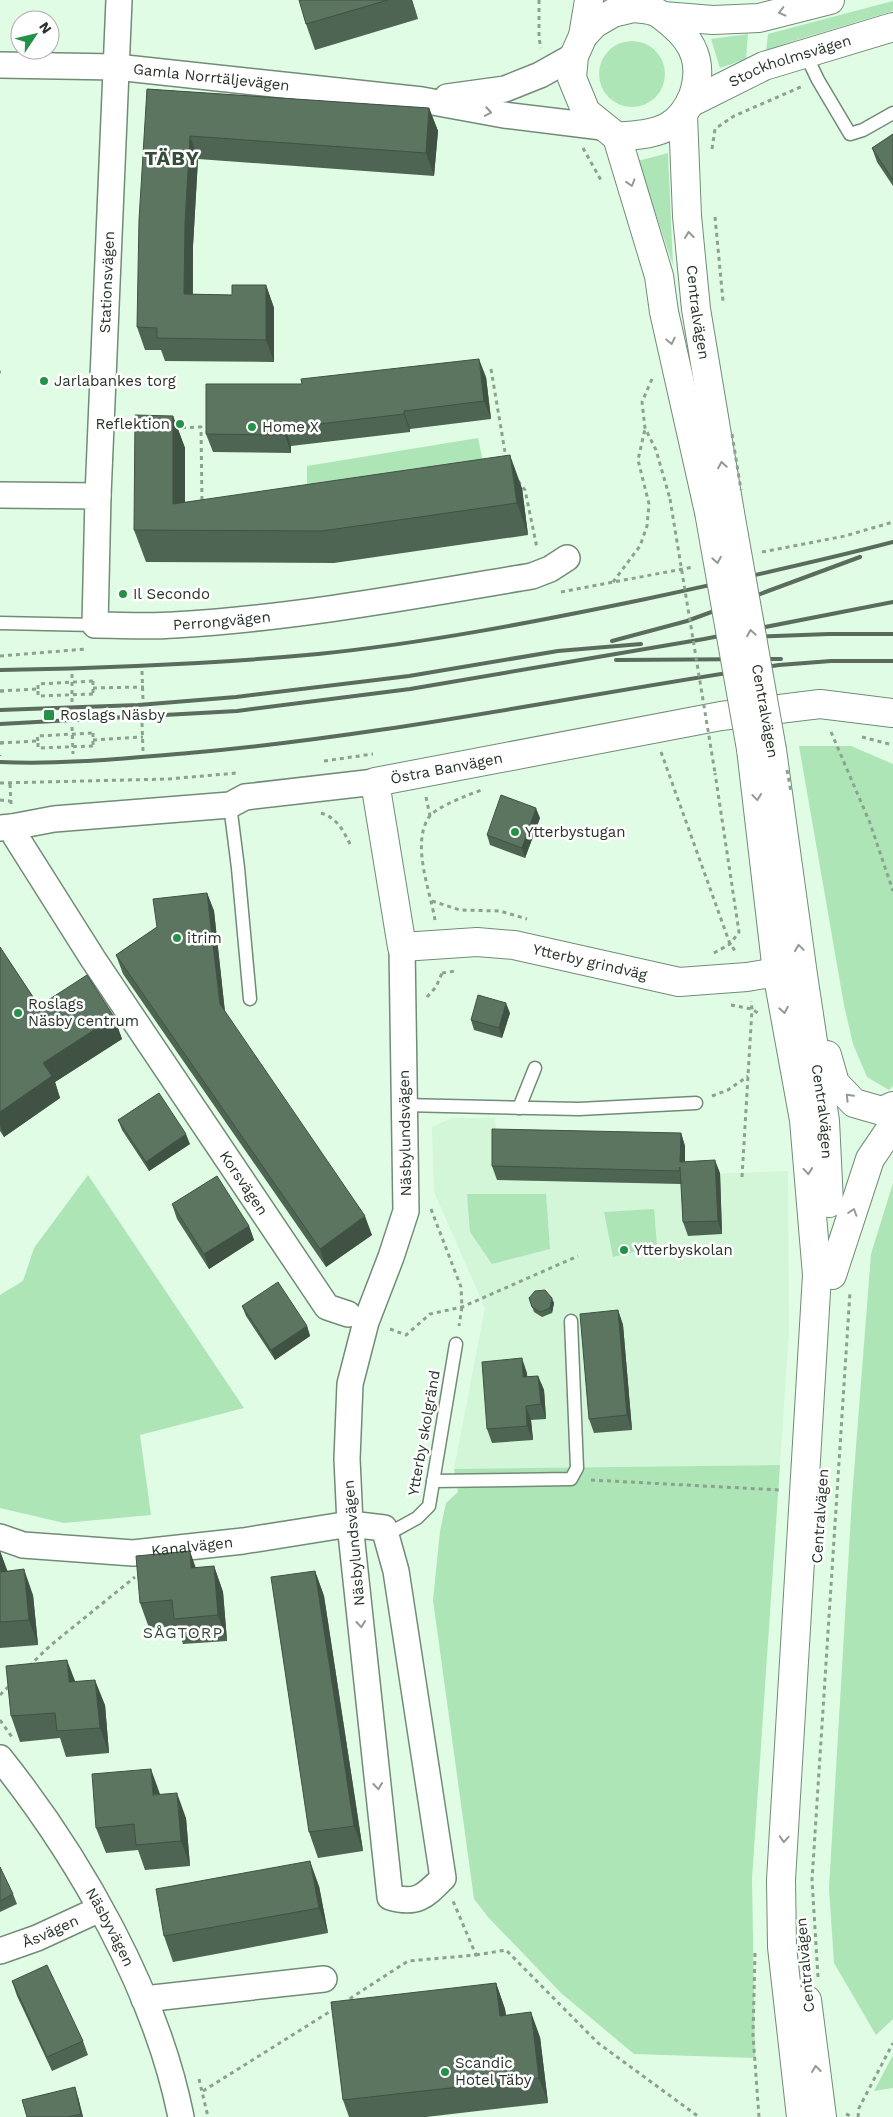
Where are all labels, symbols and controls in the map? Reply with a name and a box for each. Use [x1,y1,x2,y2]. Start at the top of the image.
one-way arrow [778,6,787,17]
north arrow [10,10,60,60]
text: N [36,19,55,36]
street label: Stockholmsvägen [726,31,853,91]
street label: Gamla Norrtäljevägen [132,60,291,95]
one-way arrow [483,106,492,116]
district label: TÄBY [144,146,200,170]
one-way arrow [625,179,635,187]
street label: Stationsvägen [96,231,118,334]
one-way arrow [684,231,695,239]
street label: Centralvägen [683,264,713,361]
one-way arrow [665,336,676,345]
place label: Jarlabankes torg [54,372,176,390]
marker: Jarlabankes torg [38,375,50,387]
place label: Reflektion [95,415,170,433]
marker: Reflektion [174,418,186,430]
place label: Home X [262,418,319,436]
marker: Home X [246,421,258,433]
one-way arrow [717,461,727,470]
one-way arrow [712,556,722,565]
place label: Il Secondo [133,585,210,603]
marker: Il Secondo [117,588,129,600]
street label: Perrongvägen [172,608,272,634]
one-way arrow [746,629,757,637]
street label: Centralvägen [748,663,782,759]
place label: Roslags Näsby [60,706,165,724]
marker: Roslags Näsby [42,708,56,722]
street label: Östra Banvägen [389,749,504,788]
one-way arrow [751,793,762,801]
place label: Ytterbystugan [525,823,625,841]
marker: Ytterbystugan [509,826,521,838]
place label: itrim [187,929,222,947]
marker: itrim [171,932,183,944]
street label: Ytterby grindväg [531,940,649,984]
one-way arrow [794,944,805,952]
place label: Roslags Näsby centrum [28,995,139,1030]
one-way arrow [778,1006,789,1015]
marker: Roslags Näsby centrum [12,1007,24,1019]
street label: Centralvägen [808,1063,836,1159]
street label: Näsbylundsvägen [395,1070,415,1196]
one-way arrow [846,1094,855,1103]
street label: Korsvägen [216,1147,272,1219]
one-way arrow [803,1167,814,1175]
one-way arrow [847,1208,857,1216]
place label: Ytterbyskolan [634,1241,733,1259]
marker: Ytterbyskolan [618,1244,630,1256]
street label: Ytterby skolgränd [404,1369,444,1497]
street label: Centralvägen [808,1468,832,1564]
street label: Näsbylundsvägen [340,1479,368,1607]
street label: Kanalvägen [150,1533,234,1560]
one-way arrow [355,1621,366,1629]
district label: SÅGTORP [143,1623,223,1642]
one-way arrow [372,1782,383,1790]
one-way arrow [778,1836,789,1844]
street label: Näsbyvägen [82,1885,138,1969]
street label: Åsvägen [20,1911,81,1951]
street label: Centralvägen [792,1917,818,2013]
place label: Scandic Hotel Täby [455,2054,532,2089]
one-way arrow [811,2064,822,2072]
marker: Scandic Hotel Täby [439,2066,451,2078]

